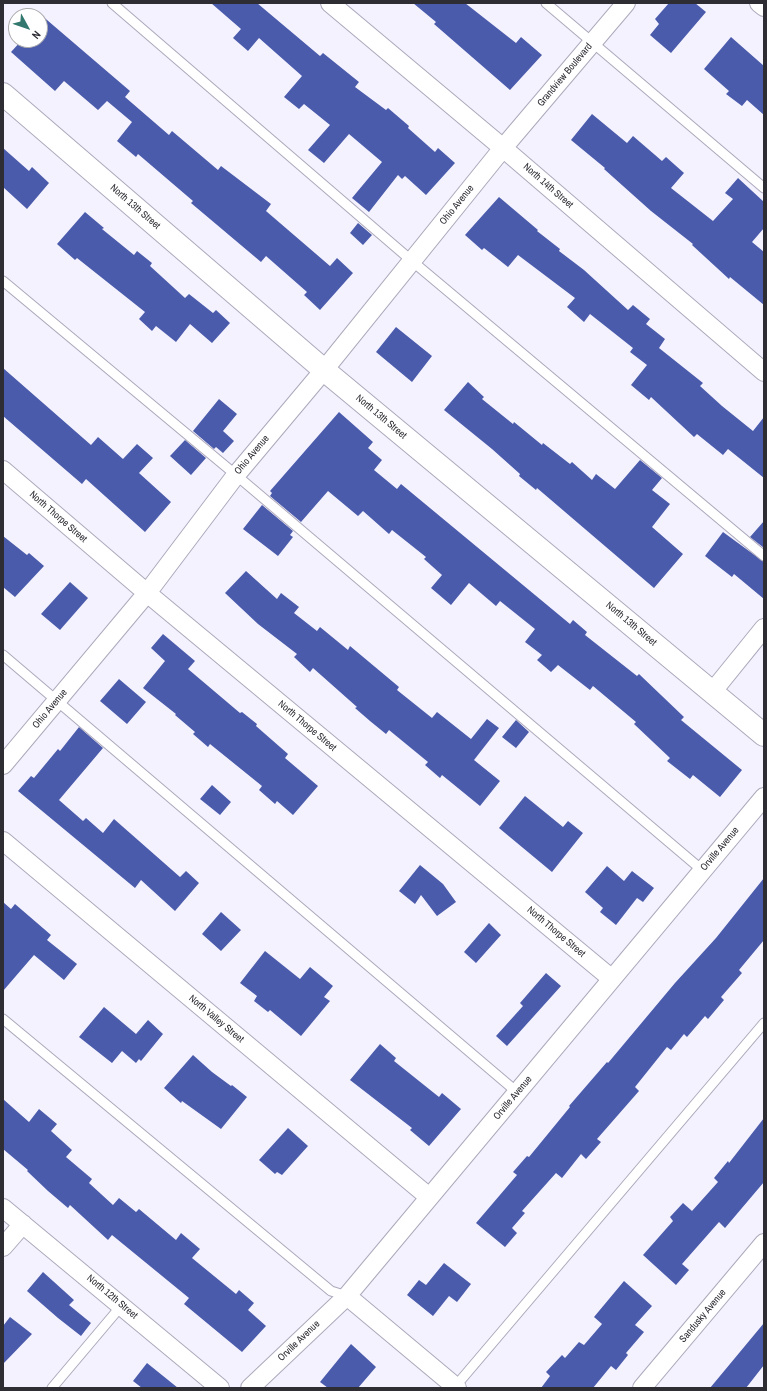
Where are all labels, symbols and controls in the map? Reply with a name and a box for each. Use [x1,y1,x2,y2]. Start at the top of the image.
north arrow [8,8,48,48]
text: N [29,28,44,42]
street label: Grandview Boulevard [535,41,595,109]
street label: North 14th Street [520,161,576,211]
street label: North 13th Street [107,182,163,232]
street label: Ohio Avenue [437,183,477,227]
street label: North 13th Street [353,392,409,442]
street label: Ohio Avenue [232,433,272,477]
street label: North Thorpe Street [27,489,89,545]
street label: North 13th Street [603,599,659,649]
street label: Ohio Avenue [30,687,70,731]
street label: North Thorpe Street [275,698,339,754]
street label: Orville Avenue [698,825,742,873]
street label: North Thorpe Street [524,904,588,960]
street label: North Valley Street [186,992,246,1046]
street label: Orville Avenue [491,1074,535,1122]
street label: North 12th Street [84,1272,140,1322]
street label: Sandusky Avenue [677,1287,729,1345]
street label: Orville Avenue [276,1318,322,1364]

